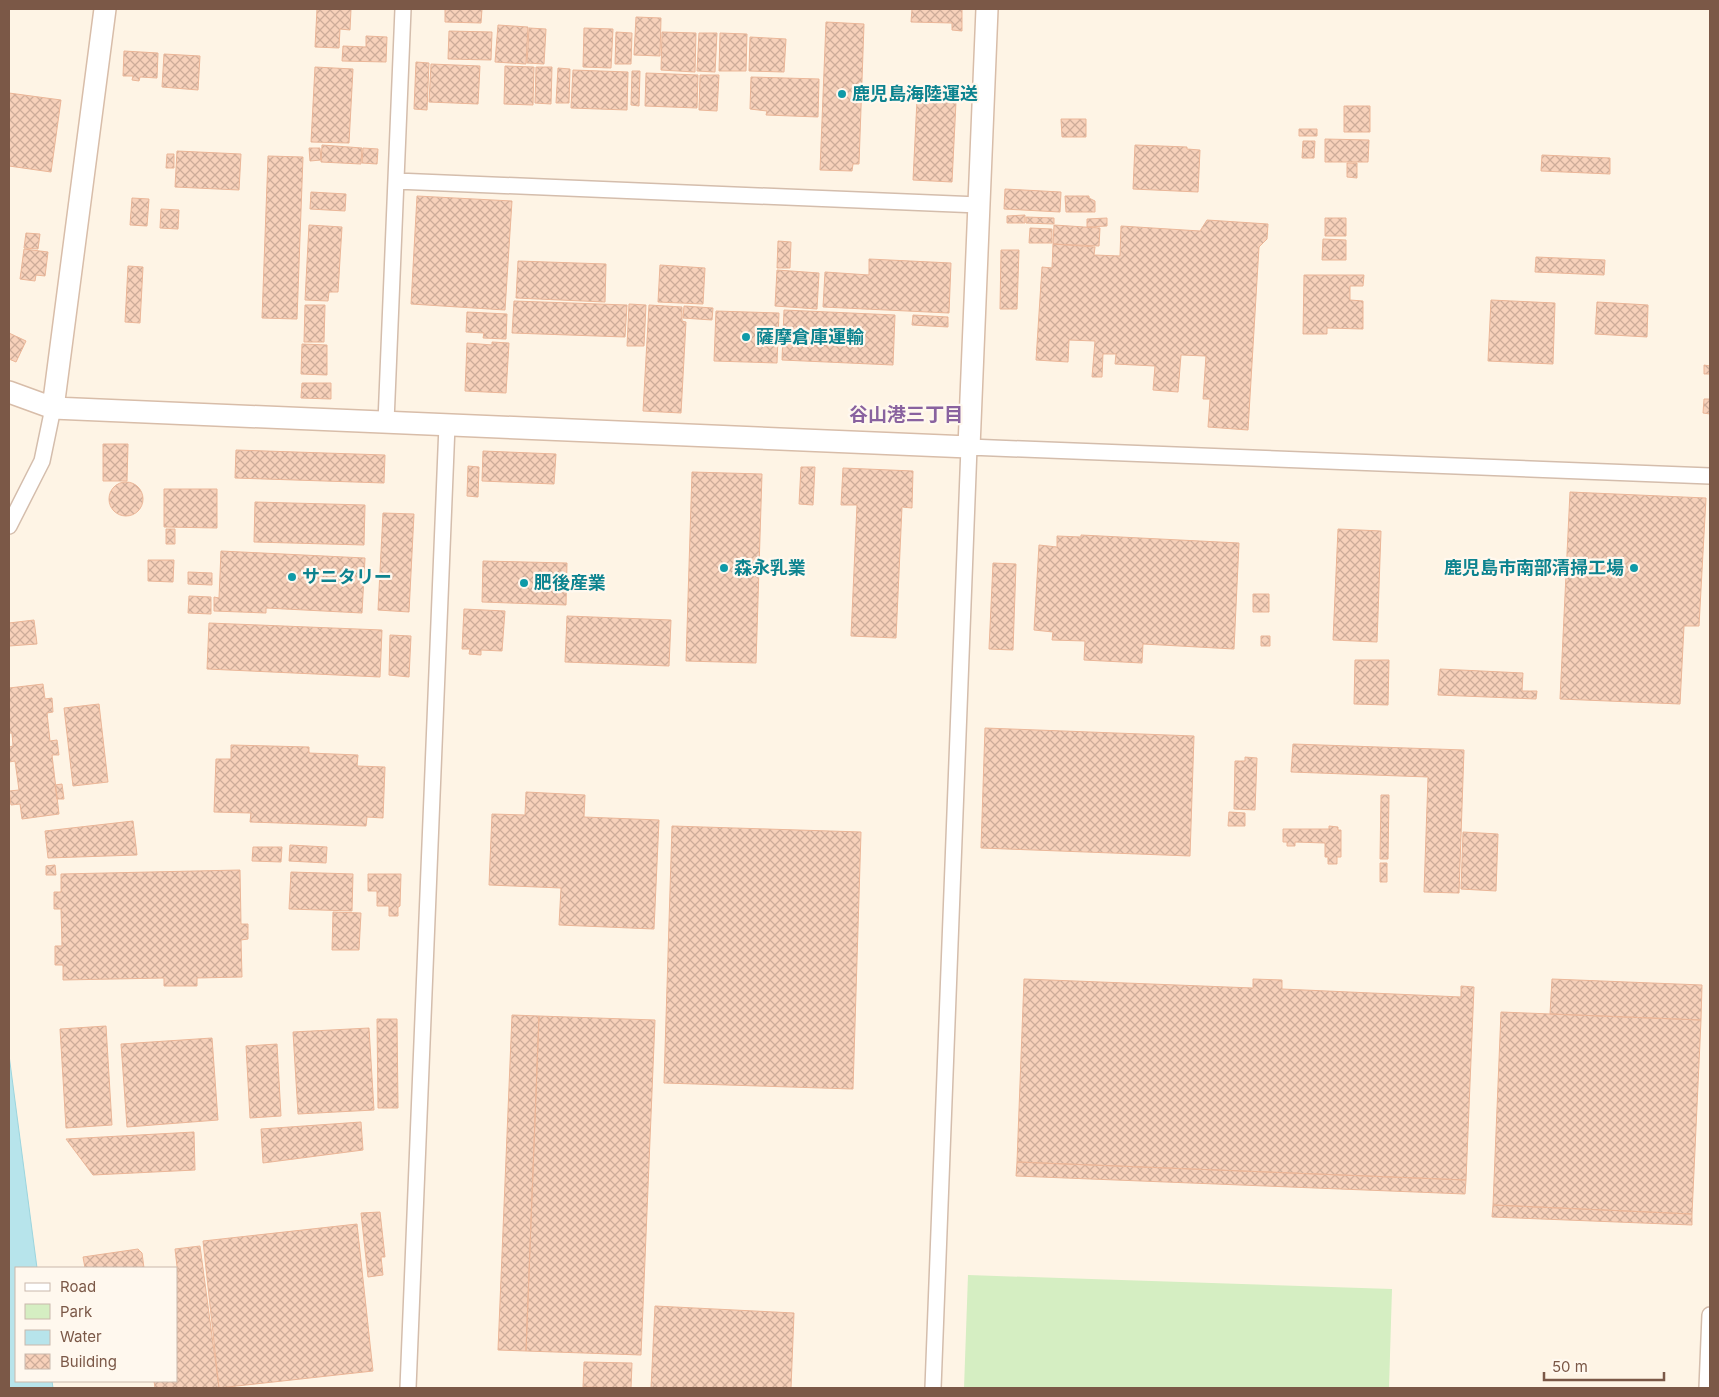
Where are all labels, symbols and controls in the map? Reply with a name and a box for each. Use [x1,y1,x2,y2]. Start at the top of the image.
place label: 鹿児島海陸運送 [852,83,978,104]
marker: 鹿児島海陸運送 [836,88,848,100]
place label: 薩摩倉庫運輸 [756,326,864,347]
marker: 薩摩倉庫運輸 [740,331,752,343]
district label: 谷山港三丁目 [849,403,963,426]
place label: 森永乳業 [734,557,806,578]
place label: 鹿児島市南部清掃工場 [1444,557,1624,578]
marker: 森永乳業 [718,562,730,574]
marker: 鹿児島市南部清掃工場 [1628,562,1640,574]
place label: サニタリー [302,566,392,587]
marker: サニタリー [286,571,298,583]
place label: 肥後産業 [534,572,606,593]
marker: 肥後産業 [518,577,530,589]
legend [15,1267,178,1382]
text: Road [60,1277,96,1296]
text: Park [60,1302,93,1321]
text: Water [60,1327,102,1346]
scale bar [1544,1350,1664,1382]
text: Building [60,1352,117,1371]
text: 50 m [1552,1357,1588,1376]

